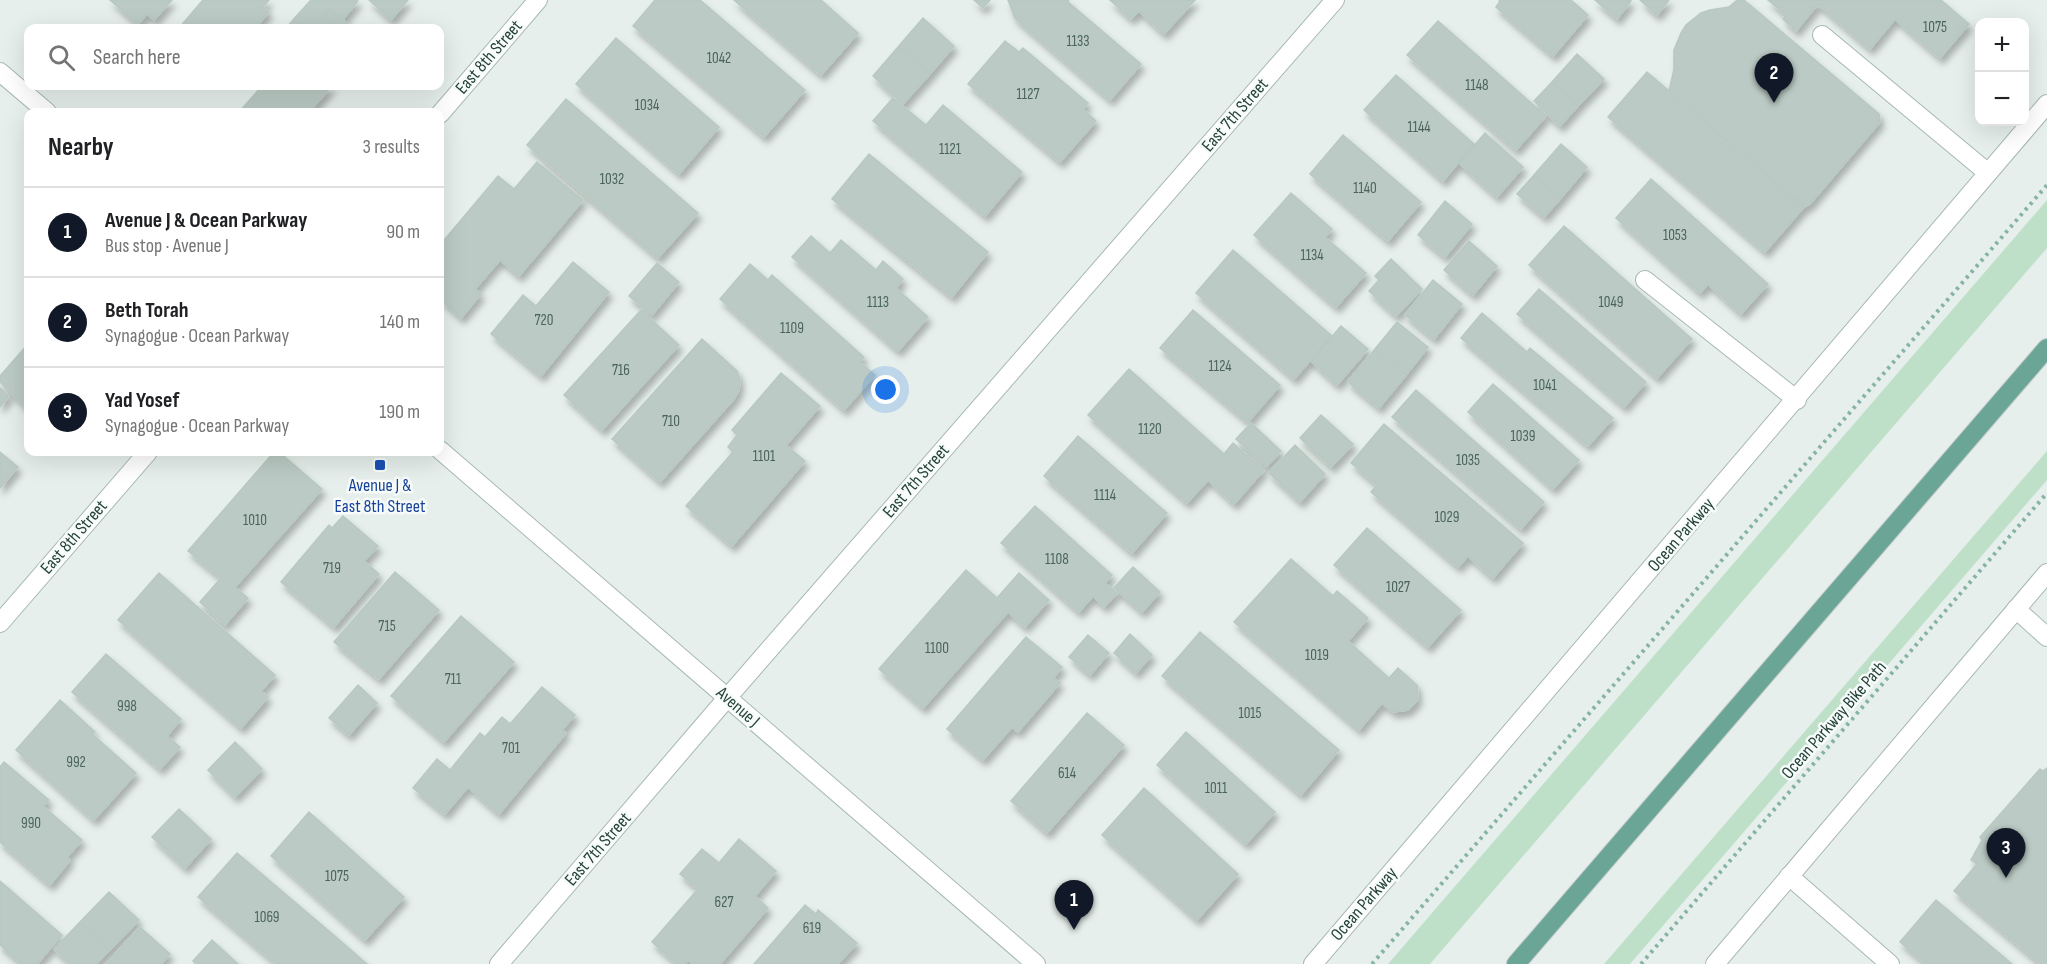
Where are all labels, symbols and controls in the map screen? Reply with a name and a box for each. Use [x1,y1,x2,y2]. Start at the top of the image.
street label: East 8th Street [451,15,527,98]
house number: 1075 [1923,18,1947,37]
map controls [1975,18,2029,126]
button: + [1975,18,2029,72]
search box [24,24,444,90]
house number: 1133 [1066,32,1090,51]
icon: search [45,41,78,74]
text: Search here [93,44,180,71]
house number: 1042 [707,49,731,68]
pin: 2 [1754,54,1794,103]
button: − [1975,72,2029,126]
street label: East 7th Street [1197,74,1273,156]
house number: 1148 [1465,76,1489,95]
house number: 1127 [1017,85,1039,104]
house number: 1034 [635,96,659,115]
house number: 1144 [1407,118,1431,137]
text: Nearby [48,132,114,163]
text: 3 results [363,135,420,159]
house number: 1121 [939,140,962,159]
house number: 1032 [600,170,624,189]
house number: 1140 [1353,179,1377,198]
text: Avenue J & Ocean Parkway [105,207,307,234]
text: 1 [64,220,71,244]
text: 90 m [386,220,420,244]
house number: 1053 [1663,226,1687,245]
text: Bus stop · Avenue J [105,234,229,258]
house number: 1134 [1300,246,1324,265]
house number: 1113 [867,293,889,312]
house number: 1049 [1599,293,1623,312]
text: Beth Torah [105,297,188,324]
text: 2 [63,310,72,334]
text: 140 m [380,310,420,334]
house number: 720 [535,311,553,330]
house number: 1109 [780,319,804,338]
text: Synagogue · Ocean Parkway [105,324,289,348]
house number: 1124 [1208,357,1232,376]
house number: 716 [612,361,630,380]
your location [871,375,900,404]
house number: 1041 [1533,376,1557,395]
text: Yad Yosef [105,387,179,414]
text: 3 [63,400,72,424]
text: 190 m [379,400,420,424]
house number: 710 [662,412,680,431]
text: Synagogue · Ocean Parkway [105,414,289,438]
house number: 1120 [1138,420,1162,439]
house number: 1039 [1511,427,1535,446]
street label: East 7th Street [878,440,954,522]
house number: 1101 [753,447,776,466]
house number: 1035 [1456,451,1480,470]
marker: Avenue J & East 8th Street [373,458,387,472]
place label: Avenue J & East 8th Street [335,475,426,517]
house number: 1114 [1094,486,1116,505]
street label: Ocean Parkway [1643,494,1719,576]
street label: East 8th Street [36,495,112,578]
house number: 1029 [1435,508,1459,527]
house number: 1010 [243,511,267,530]
house number: 1108 [1045,550,1069,569]
house number: 719 [323,559,341,578]
house number: 1027 [1386,578,1410,597]
house number: 715 [378,617,396,636]
house number: 1100 [925,639,949,658]
house number: 1019 [1305,646,1329,665]
street label: Ocean Parkway Bike Path [1777,657,1891,783]
house number: 711 [445,670,462,689]
street label: Avenue J [711,682,764,732]
house number: 998 [117,697,137,716]
house number: 1015 [1238,704,1262,723]
house number: 701 [502,739,521,758]
house number: 992 [66,753,86,772]
house number: 614 [1058,764,1076,783]
house number: 1011 [1205,779,1228,798]
street label: East 7th Street [560,808,636,890]
house number: 990 [21,814,41,833]
pin: 3 [1986,828,2026,878]
street label: Ocean Parkway [1326,863,1402,945]
house number: 1075 [325,867,349,886]
pin: 1 [1054,880,1094,930]
house number: 627 [715,893,733,912]
house number: 1069 [254,908,280,927]
house number: 619 [803,919,821,938]

